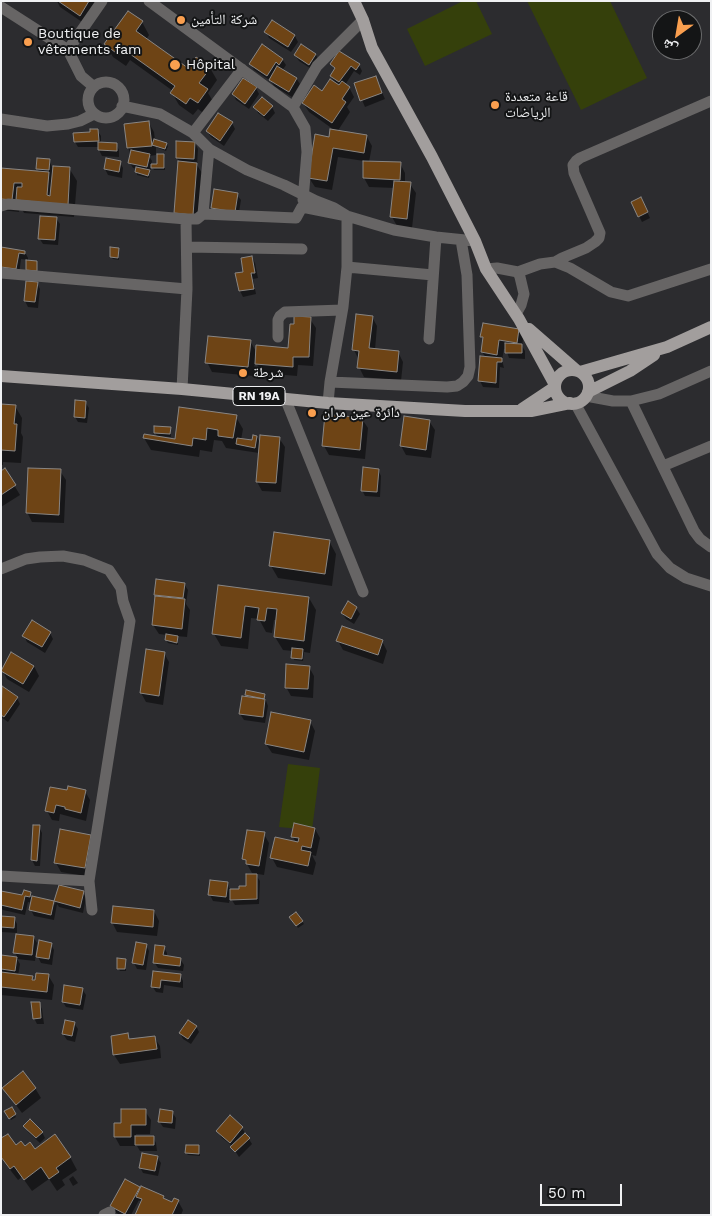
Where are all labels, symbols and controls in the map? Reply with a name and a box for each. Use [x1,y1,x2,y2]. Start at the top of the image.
north arrow [652,10,702,60]
place label: شركة التأمين [191,12,257,28]
marker: شركة التأمين [175,14,187,26]
place label: Boutique de vêtements fam [38,26,141,58]
marker: Boutique de vêtements fam [22,36,34,48]
text: ش [659,36,680,58]
place label: Hôpital [186,57,235,73]
marker: Hôpital [168,58,182,72]
place label: قاعة متعددة الرياضات [505,89,568,121]
marker: قاعة متعددة الرياضات [489,99,501,111]
place label: شرطة [253,365,283,381]
marker: شرطة [237,367,249,379]
road number: RN 19A [233,386,285,406]
place label: دائرة عين مران [322,405,400,421]
marker: دائرة عين مران [306,407,318,419]
scale bar [542,1174,624,1206]
text: 50 m [548,1184,585,1202]

